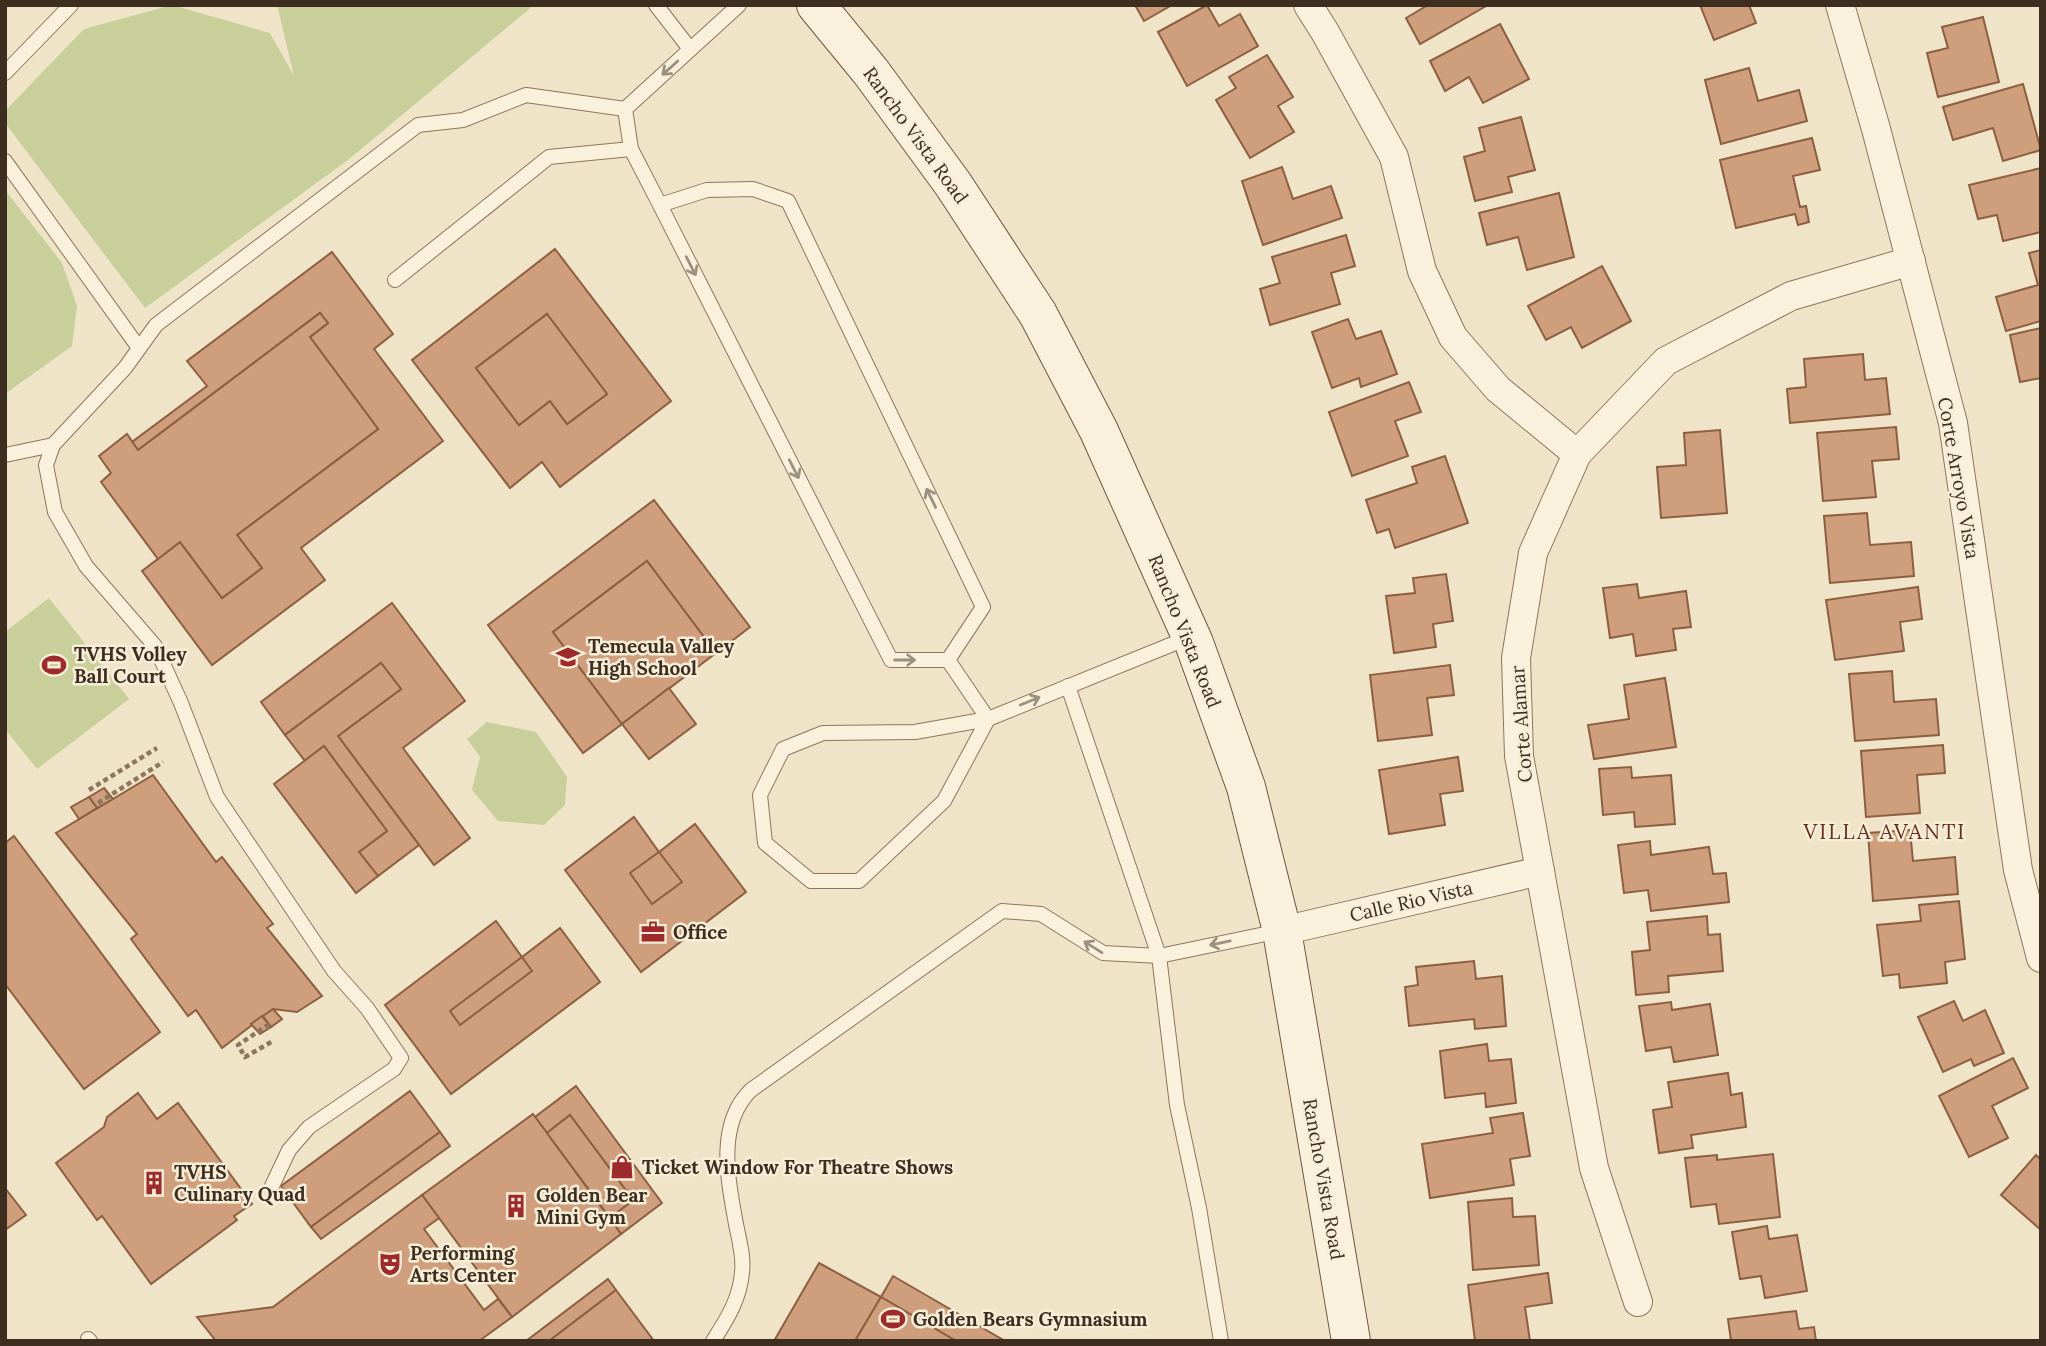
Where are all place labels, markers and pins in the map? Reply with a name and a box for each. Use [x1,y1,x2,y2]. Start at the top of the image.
place label: Temecula Valley High School [588,634,735,680]
place label: TVHS Volley Ball Court [74,642,187,688]
school or university icon: Temecula Valley High School [554,643,582,671]
sports icon: TVHS Volley Ball Court [40,651,68,679]
office icon: Office [639,918,667,946]
place label: Office [673,920,727,944]
shop icon: Ticket Window For Theatre Shows [608,1153,636,1181]
place label: Ticket Window For Theatre Shows [642,1155,953,1179]
place label: TVHS Culinary Quad [174,1160,306,1206]
building icon: TVHS Culinary Quad [140,1169,168,1197]
place label: Golden Bear Mini Gym [536,1183,647,1229]
building icon: Golden Bear Mini Gym [502,1192,530,1220]
place label: Performing Arts Center [410,1241,516,1287]
theatre icon: Performing Arts Center [376,1250,404,1278]
sports icon: Golden Bears Gymnasium [879,1305,907,1333]
place label: Golden Bears Gymnasium [913,1307,1148,1331]

